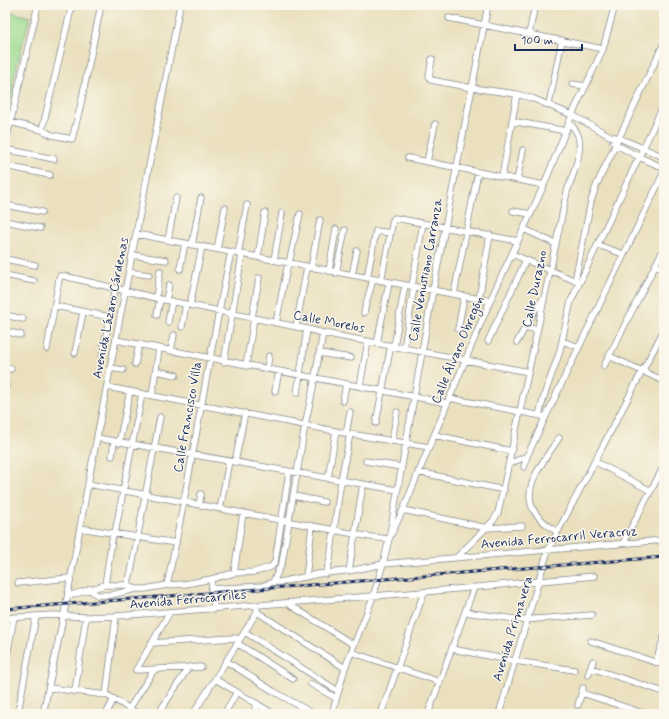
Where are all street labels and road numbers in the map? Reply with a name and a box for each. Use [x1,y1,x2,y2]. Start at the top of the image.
street label: Calle Venustiano Carranza [405,197,447,343]
street label: Avenida Lázaro Cárdenas [89,236,133,380]
street label: Calle Durazno [519,249,551,329]
street label: Calle Álvaro Obregón [427,293,489,407]
street label: Calle Morelos [292,307,366,337]
street label: Calle Francisco Villa [170,360,206,474]
street label: Avenida Ferrocarril Veracruz [480,523,638,553]
street label: Avenida Primavera [489,575,537,683]
street label: Avenida Ferrocarriles [129,586,247,614]

